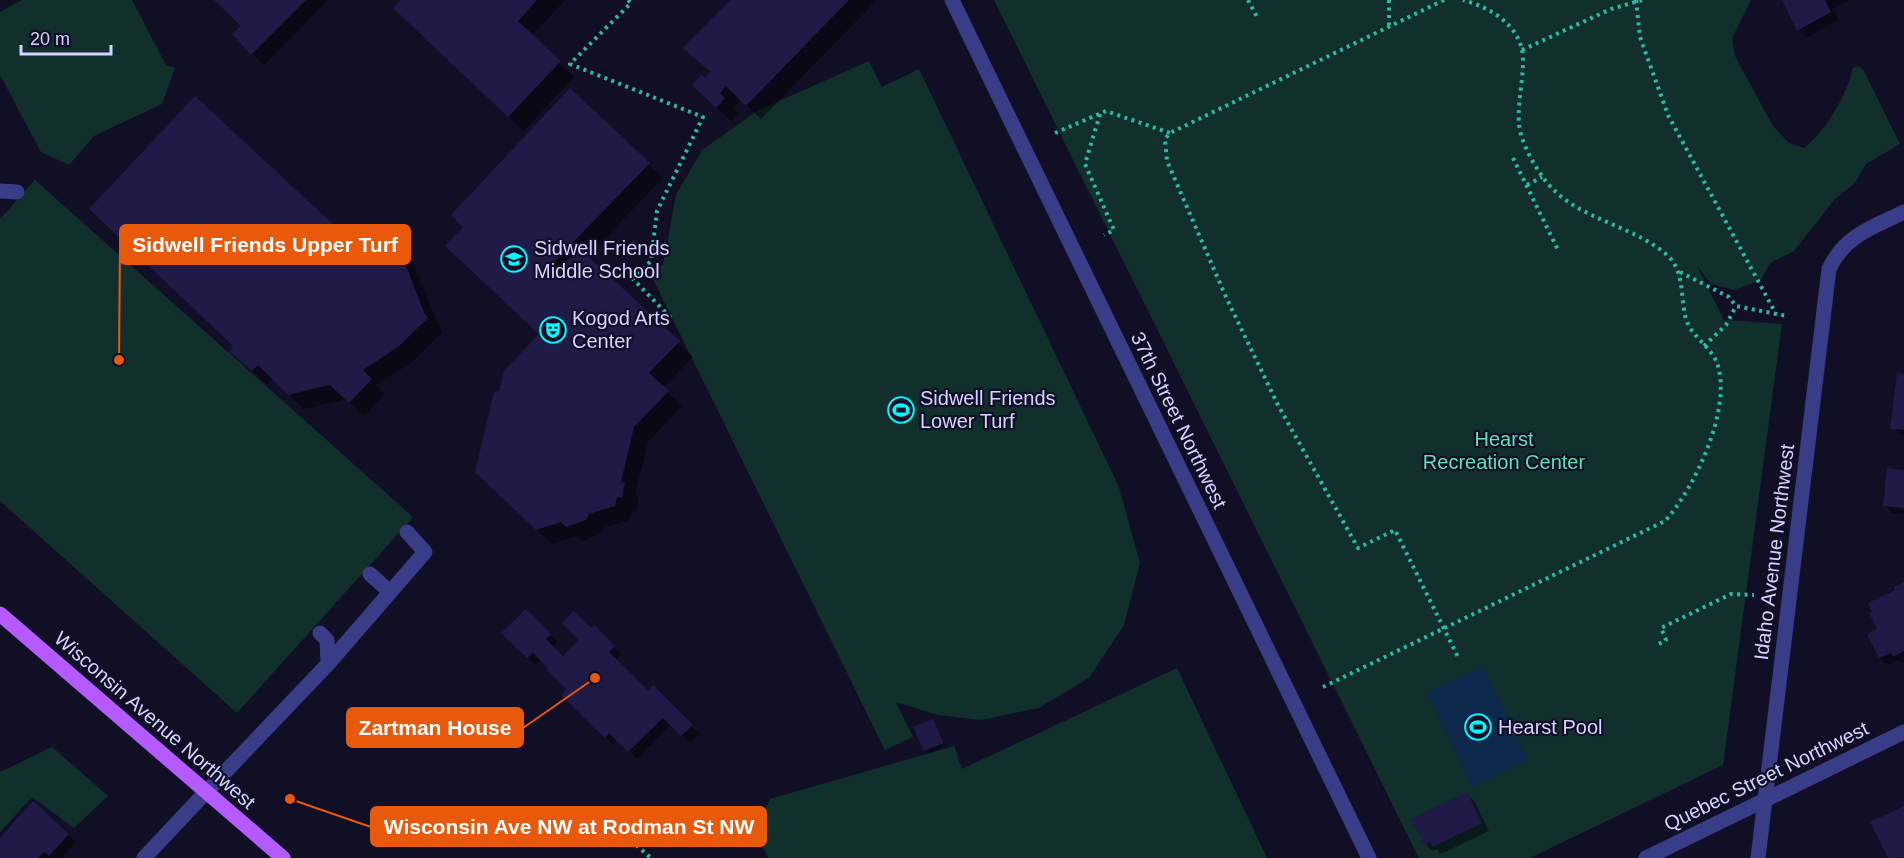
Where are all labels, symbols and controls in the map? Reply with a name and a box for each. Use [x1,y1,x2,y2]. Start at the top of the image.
scale bar [21,18,111,56]
text: 20 m [30,29,70,49]
callout: Sidwell Friends Upper Turf [120,225,410,264]
text: Sidwell Friends Upper Turf [132,233,399,256]
place label: Sidwell Friends Middle School [534,237,670,282]
school or university icon: Sidwell Friends Middle School [499,244,529,274]
place label: Kogod Arts Center [572,307,670,352]
theatre icon: Kogod Arts Center [538,315,568,345]
street label: 37th Street Northwest [1127,328,1231,512]
place label: Sidwell Friends Lower Turf [920,387,1056,432]
sports icon: Sidwell Friends Lower Turf [886,395,916,425]
park label: Hearst Recreation Center [1423,428,1585,473]
street label: Idaho Avenue Northwest [1750,442,1798,661]
street label: Wisconsin Avenue Northwest [50,627,260,813]
callout: Zartman House [347,708,523,747]
sports icon: Hearst Pool [1463,712,1493,742]
text: Zartman House [359,716,511,739]
place label: Hearst Pool [1498,716,1603,738]
street label: Quebec Street Northwest [1660,717,1872,835]
callout: Wisconsin Ave NW at Rodman St NW [371,807,766,846]
text: Wisconsin Ave NW at Rodman St NW [384,815,754,838]

